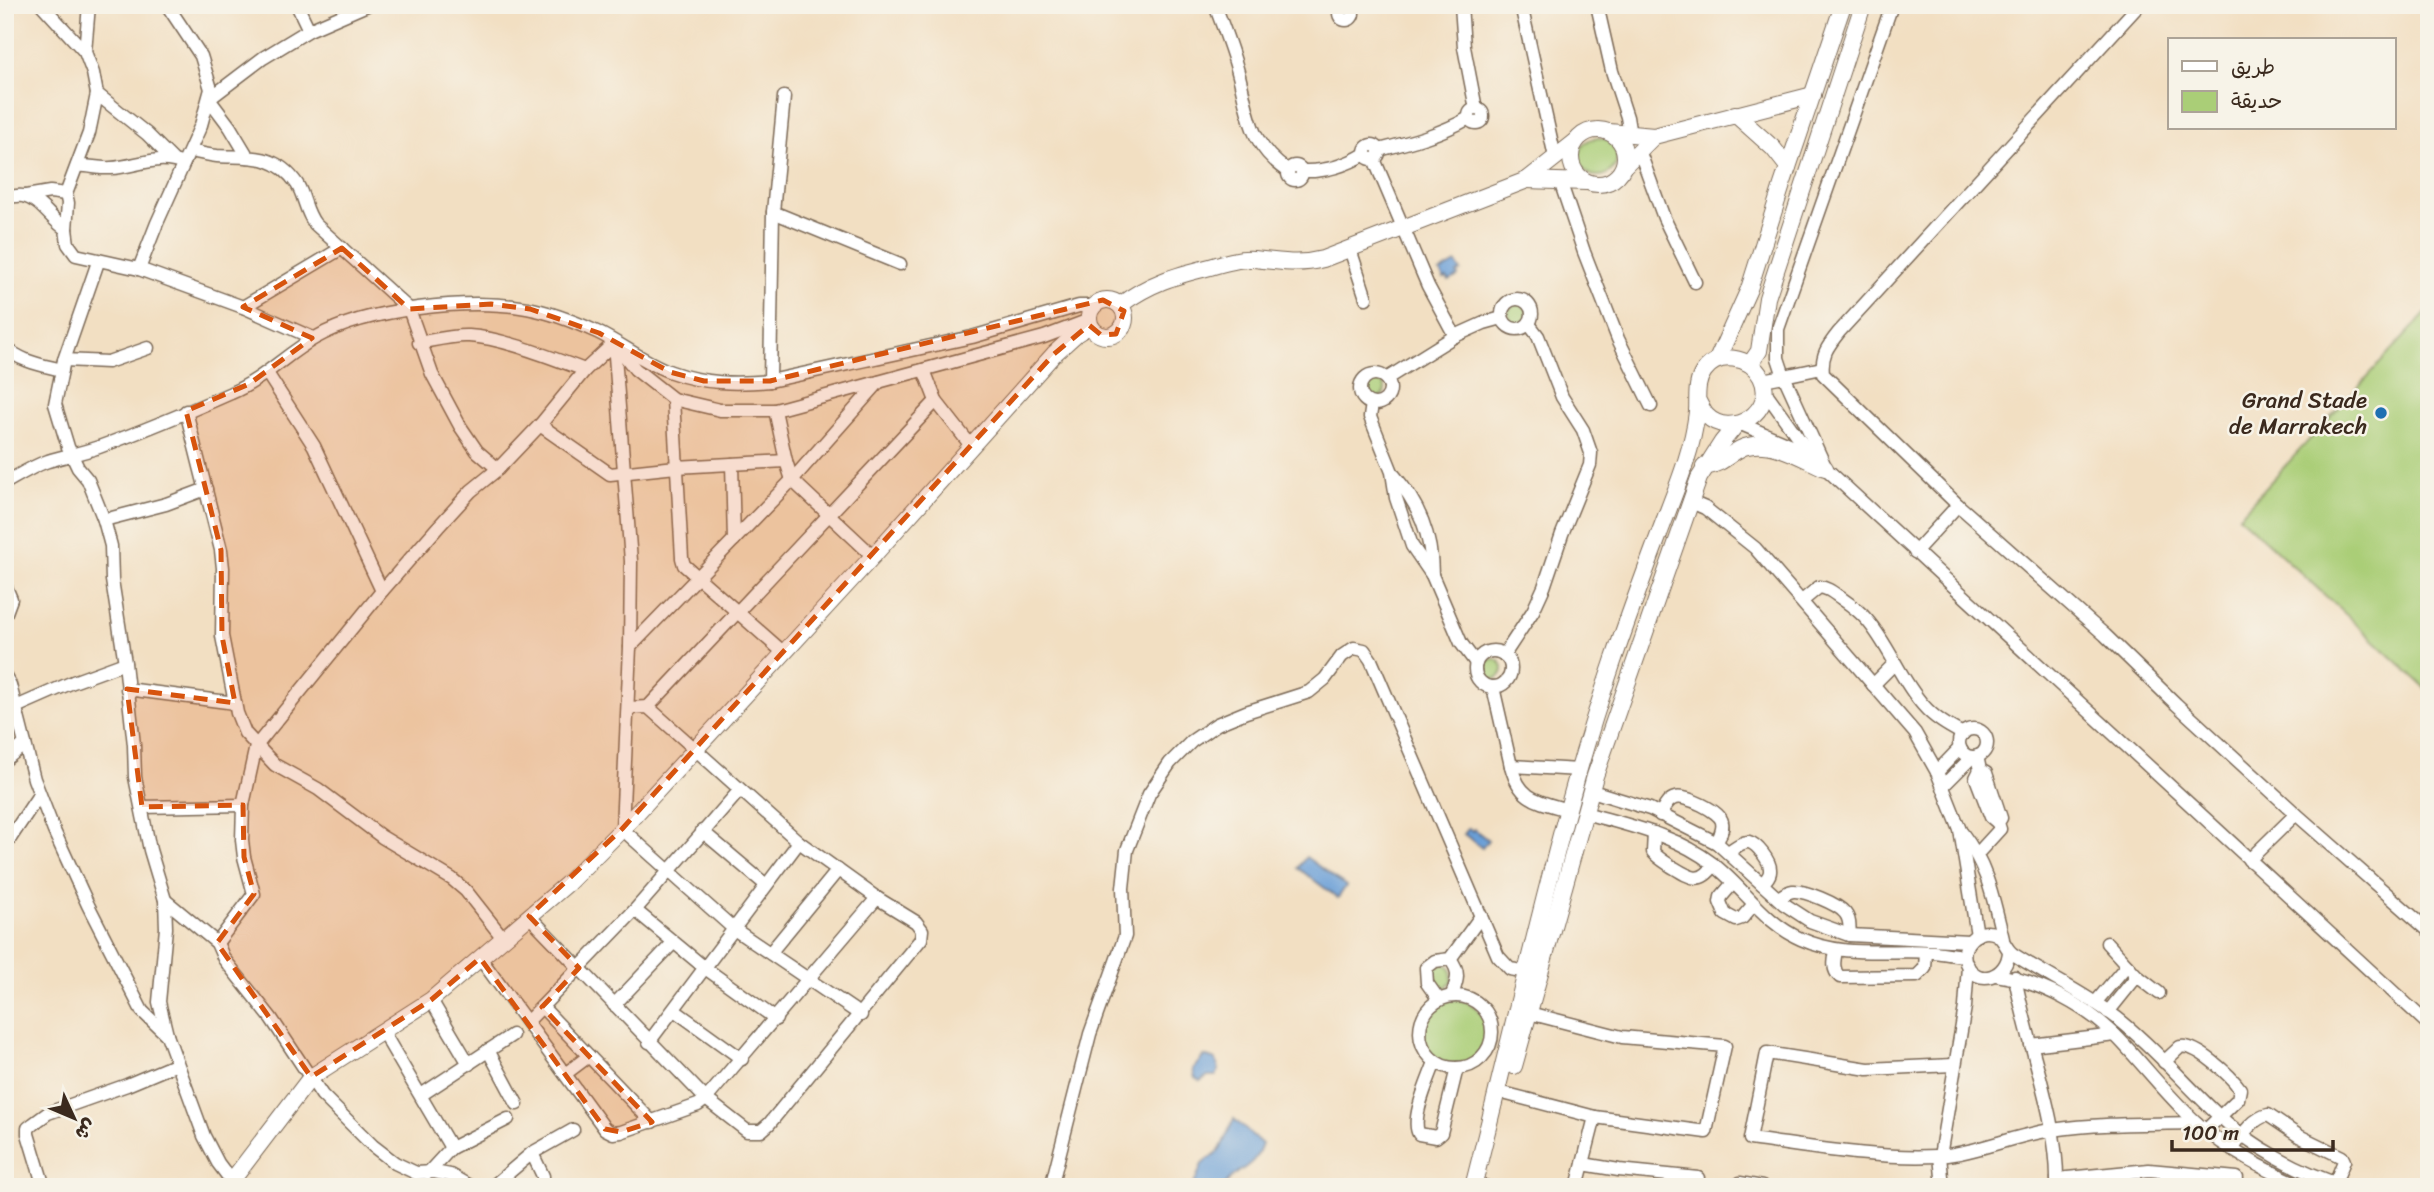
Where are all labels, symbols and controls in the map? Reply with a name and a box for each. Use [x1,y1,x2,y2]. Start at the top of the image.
legend [2168,38,2396,130]
text: طريق [2231,48,2275,86]
text: حديقة [2231,82,2282,120]
place label: Grand Stade de Marrakech [2229,380,2367,447]
marker: Grand Stade de Marrakech [2373,405,2389,421]
north arrow [38,1084,108,1154]
scale bar [2172,1108,2332,1152]
text: ش [67,1110,105,1149]
text: 100 m [2182,1114,2239,1152]

